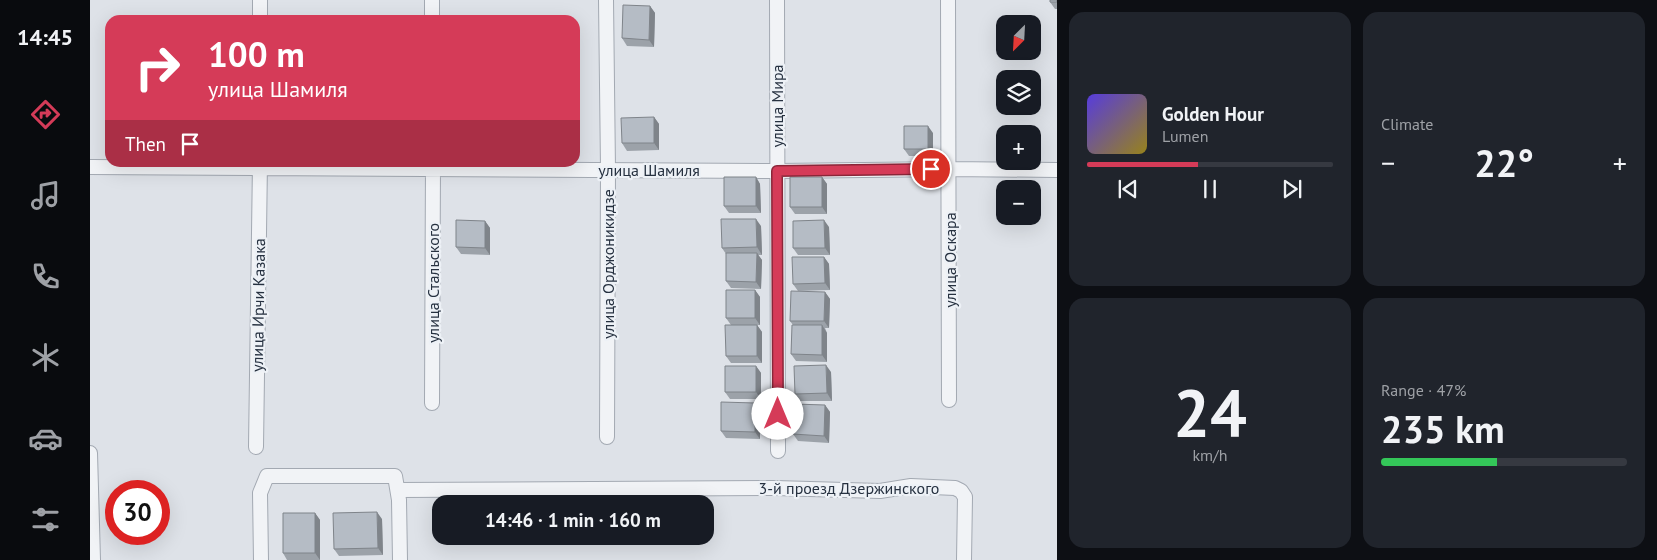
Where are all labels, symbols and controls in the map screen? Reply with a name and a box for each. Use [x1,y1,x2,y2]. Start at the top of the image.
north arrow [996,15,1041,60]
map controls [996,15,1041,225]
text: 14:45 [17,23,73,51]
text: 100 m [208,31,305,77]
icon: right [125,35,190,100]
street label: улица Мира [767,65,787,147]
button: layers [996,70,1041,115]
text: улица Шамиля [208,75,348,103]
icon: directions [28,97,63,132]
text: Golden Hour [1162,102,1264,126]
text: Climate [1381,114,1433,134]
button: + [996,125,1041,170]
text: Lumen [1162,126,1208,146]
icon: arrive [176,130,204,158]
text: Then [125,132,166,156]
text: 22° [1474,138,1534,187]
text: − [1381,144,1395,181]
text: + [1613,144,1627,181]
pin [910,148,952,190]
icon: arrive [917,155,945,183]
street label: улица Шамиля [598,160,700,180]
icon: previous [1114,175,1142,203]
icon: pause [1196,175,1224,203]
icon: next [1278,175,1306,203]
icon: music [28,178,63,213]
button: − [996,180,1041,225]
street label: улица Орджоникидзе [598,189,618,339]
street label: улица Оскара [940,212,960,308]
street label: улица Стальского [423,223,443,343]
street label: улица Ирчи Казака [247,238,269,372]
icon: phone [28,259,63,294]
icon: climate [28,340,63,375]
text: 24 [1173,370,1247,454]
text: Range · 47% [1381,380,1466,400]
position arrow [751,387,803,439]
text: 235 km [1381,404,1505,453]
icon: car [28,421,63,456]
text: km/h [1192,445,1228,465]
street label: 3-й проезд Дзержинского [759,478,939,498]
speed limit sign: 30 [105,480,170,545]
icon: filters [28,502,63,537]
text: 14:46 · 1 min · 160 m [485,508,661,532]

